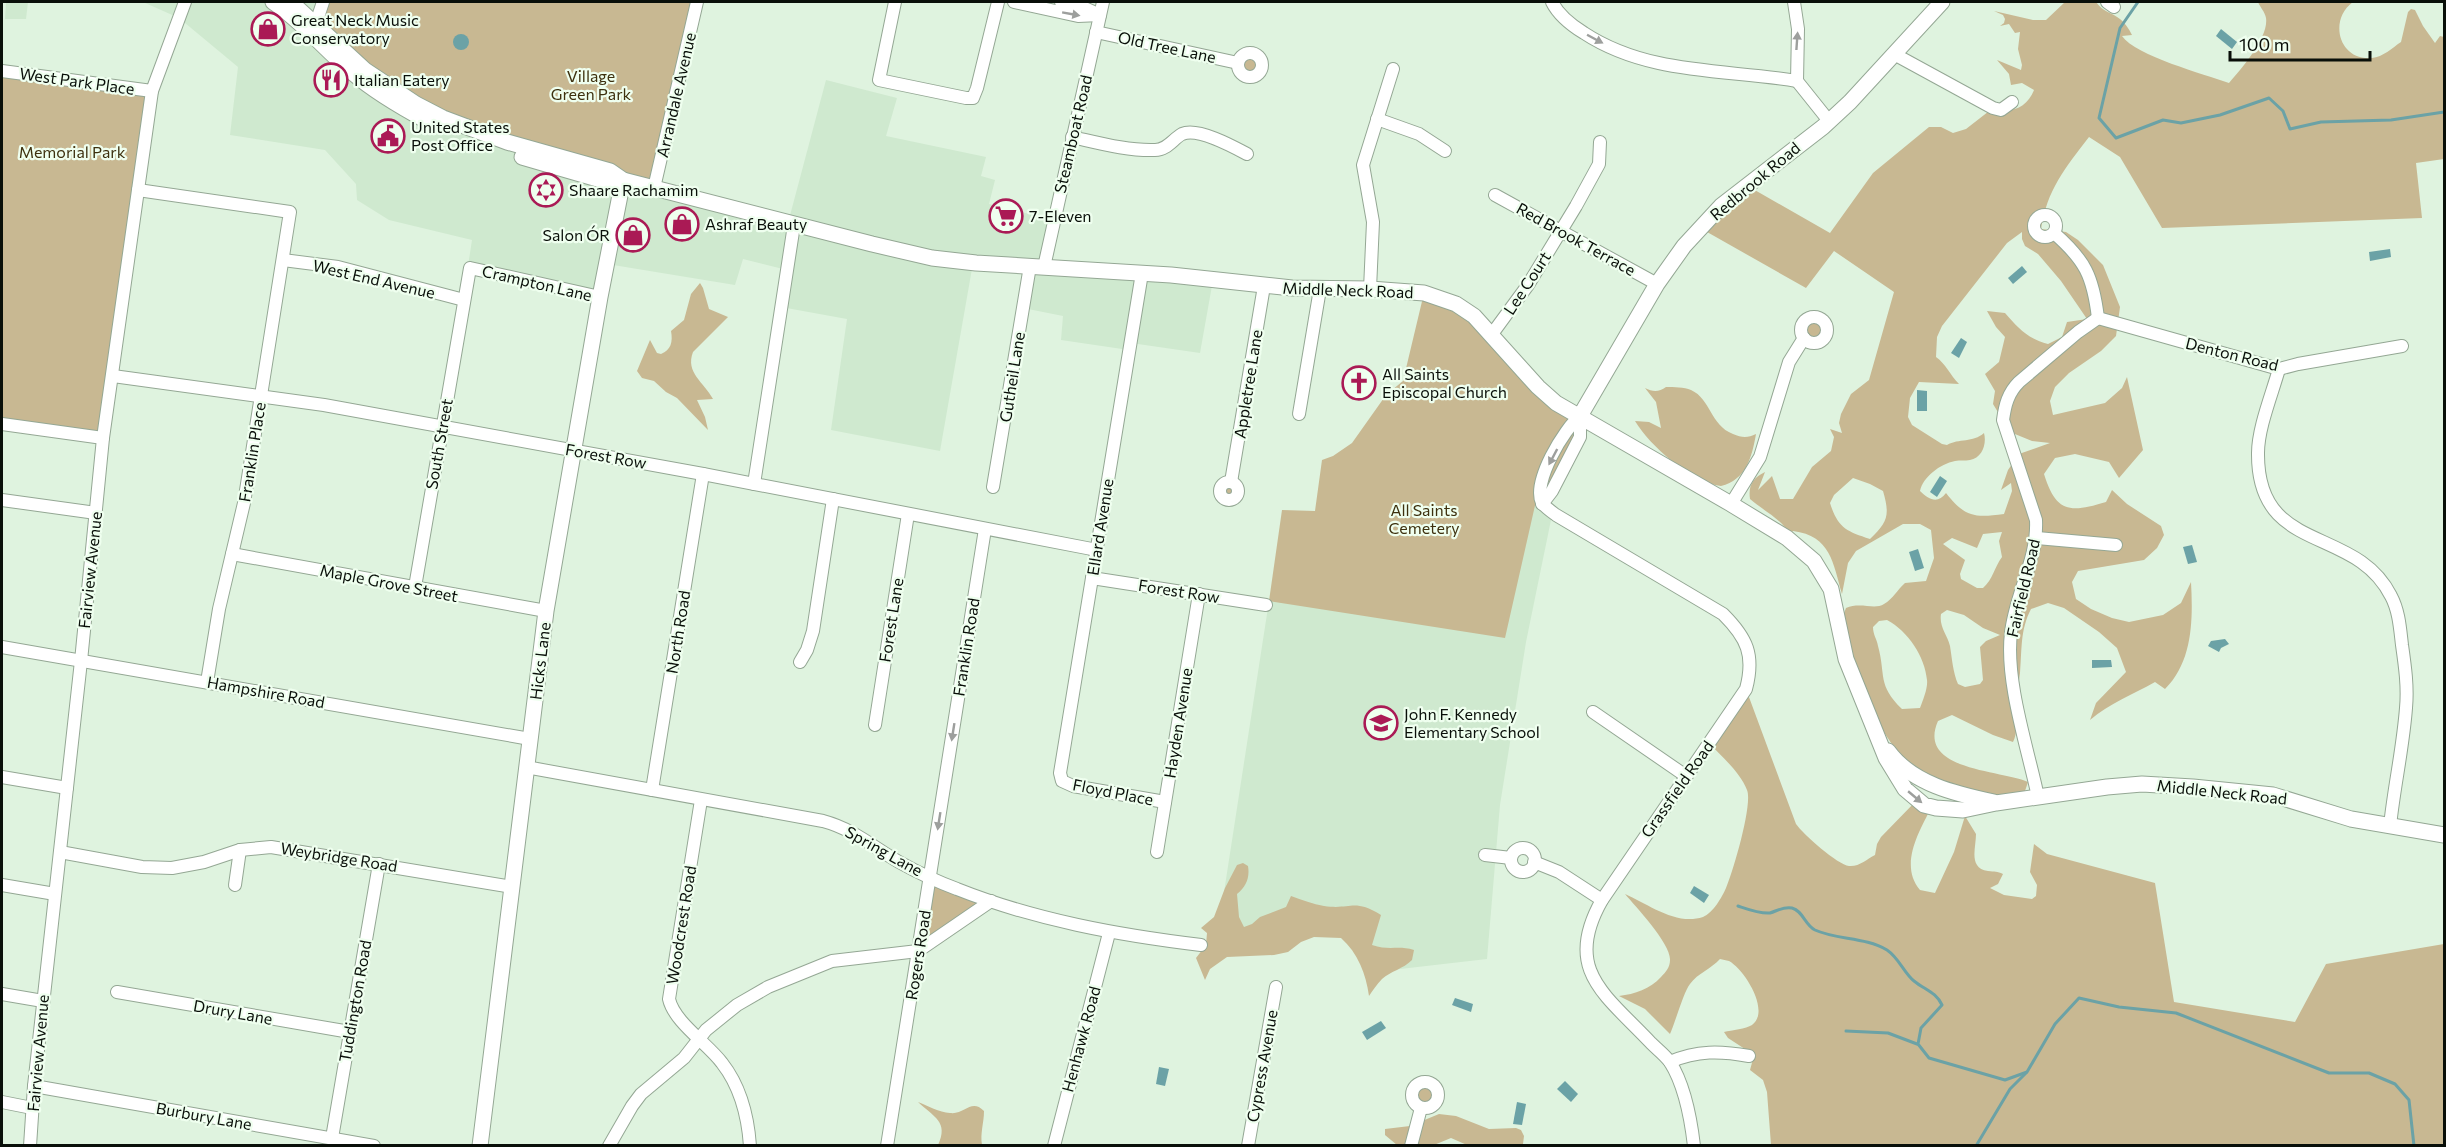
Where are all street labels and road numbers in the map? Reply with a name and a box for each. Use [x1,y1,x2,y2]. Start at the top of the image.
street label: Old Tree Lane [1116,27,1218,66]
street label: Arrandale Avenue [652,31,699,159]
street label: West Park Place [18,63,136,98]
street label: Steamboat Road [1050,73,1095,195]
street label: Redbrook Road [1706,137,1804,224]
street label: Red Brook Terrace [1513,198,1639,279]
street label: Lee Court [1499,247,1554,318]
street label: West End Avenue [311,255,437,302]
street label: Crampton Lane [480,261,594,304]
street label: Middle Neck Road [1282,278,1414,301]
street label: Appletree Lane [1230,328,1266,440]
street label: Gutheil Lane [995,330,1028,423]
street label: Denton Road [2184,333,2281,374]
street label: South Street [421,397,456,491]
street label: Franklin Place [234,401,269,503]
street label: Forest Row [564,439,648,472]
street label: Ellard Avenue [1082,477,1117,577]
street label: Fairview Avenue [74,511,105,629]
street label: Fairfield Road [2002,537,2043,639]
street label: Maple Grove Street [318,560,460,605]
street label: Forest Row [1137,575,1221,606]
street label: Forest Lane [874,576,907,663]
street label: North Road [662,589,693,675]
street label: Franklin Road [948,596,983,697]
street label: Hicks Lane [525,621,554,701]
street label: Hayden Avenue [1159,666,1196,779]
street label: Hampshire Road [206,672,326,711]
street label: Grassfield Road [1636,737,1717,841]
street label: Floyd Place [1071,774,1155,809]
street label: Middle Neck Road [2156,775,2288,808]
street label: Spring Lane [842,822,926,880]
street label: Weybridge Road [279,838,399,875]
street label: Woodcrest Road [662,864,699,986]
street label: Rogers Road [901,909,934,1001]
street label: Tuddington Road [334,938,375,1064]
street label: Henhawk Road [1057,984,1104,1094]
street label: Fairview Avenue [23,994,52,1112]
street label: Drury Lane [192,995,274,1028]
street label: Cypress Avenue [1242,1008,1281,1124]
street label: Burbury Lane [155,1098,253,1133]

